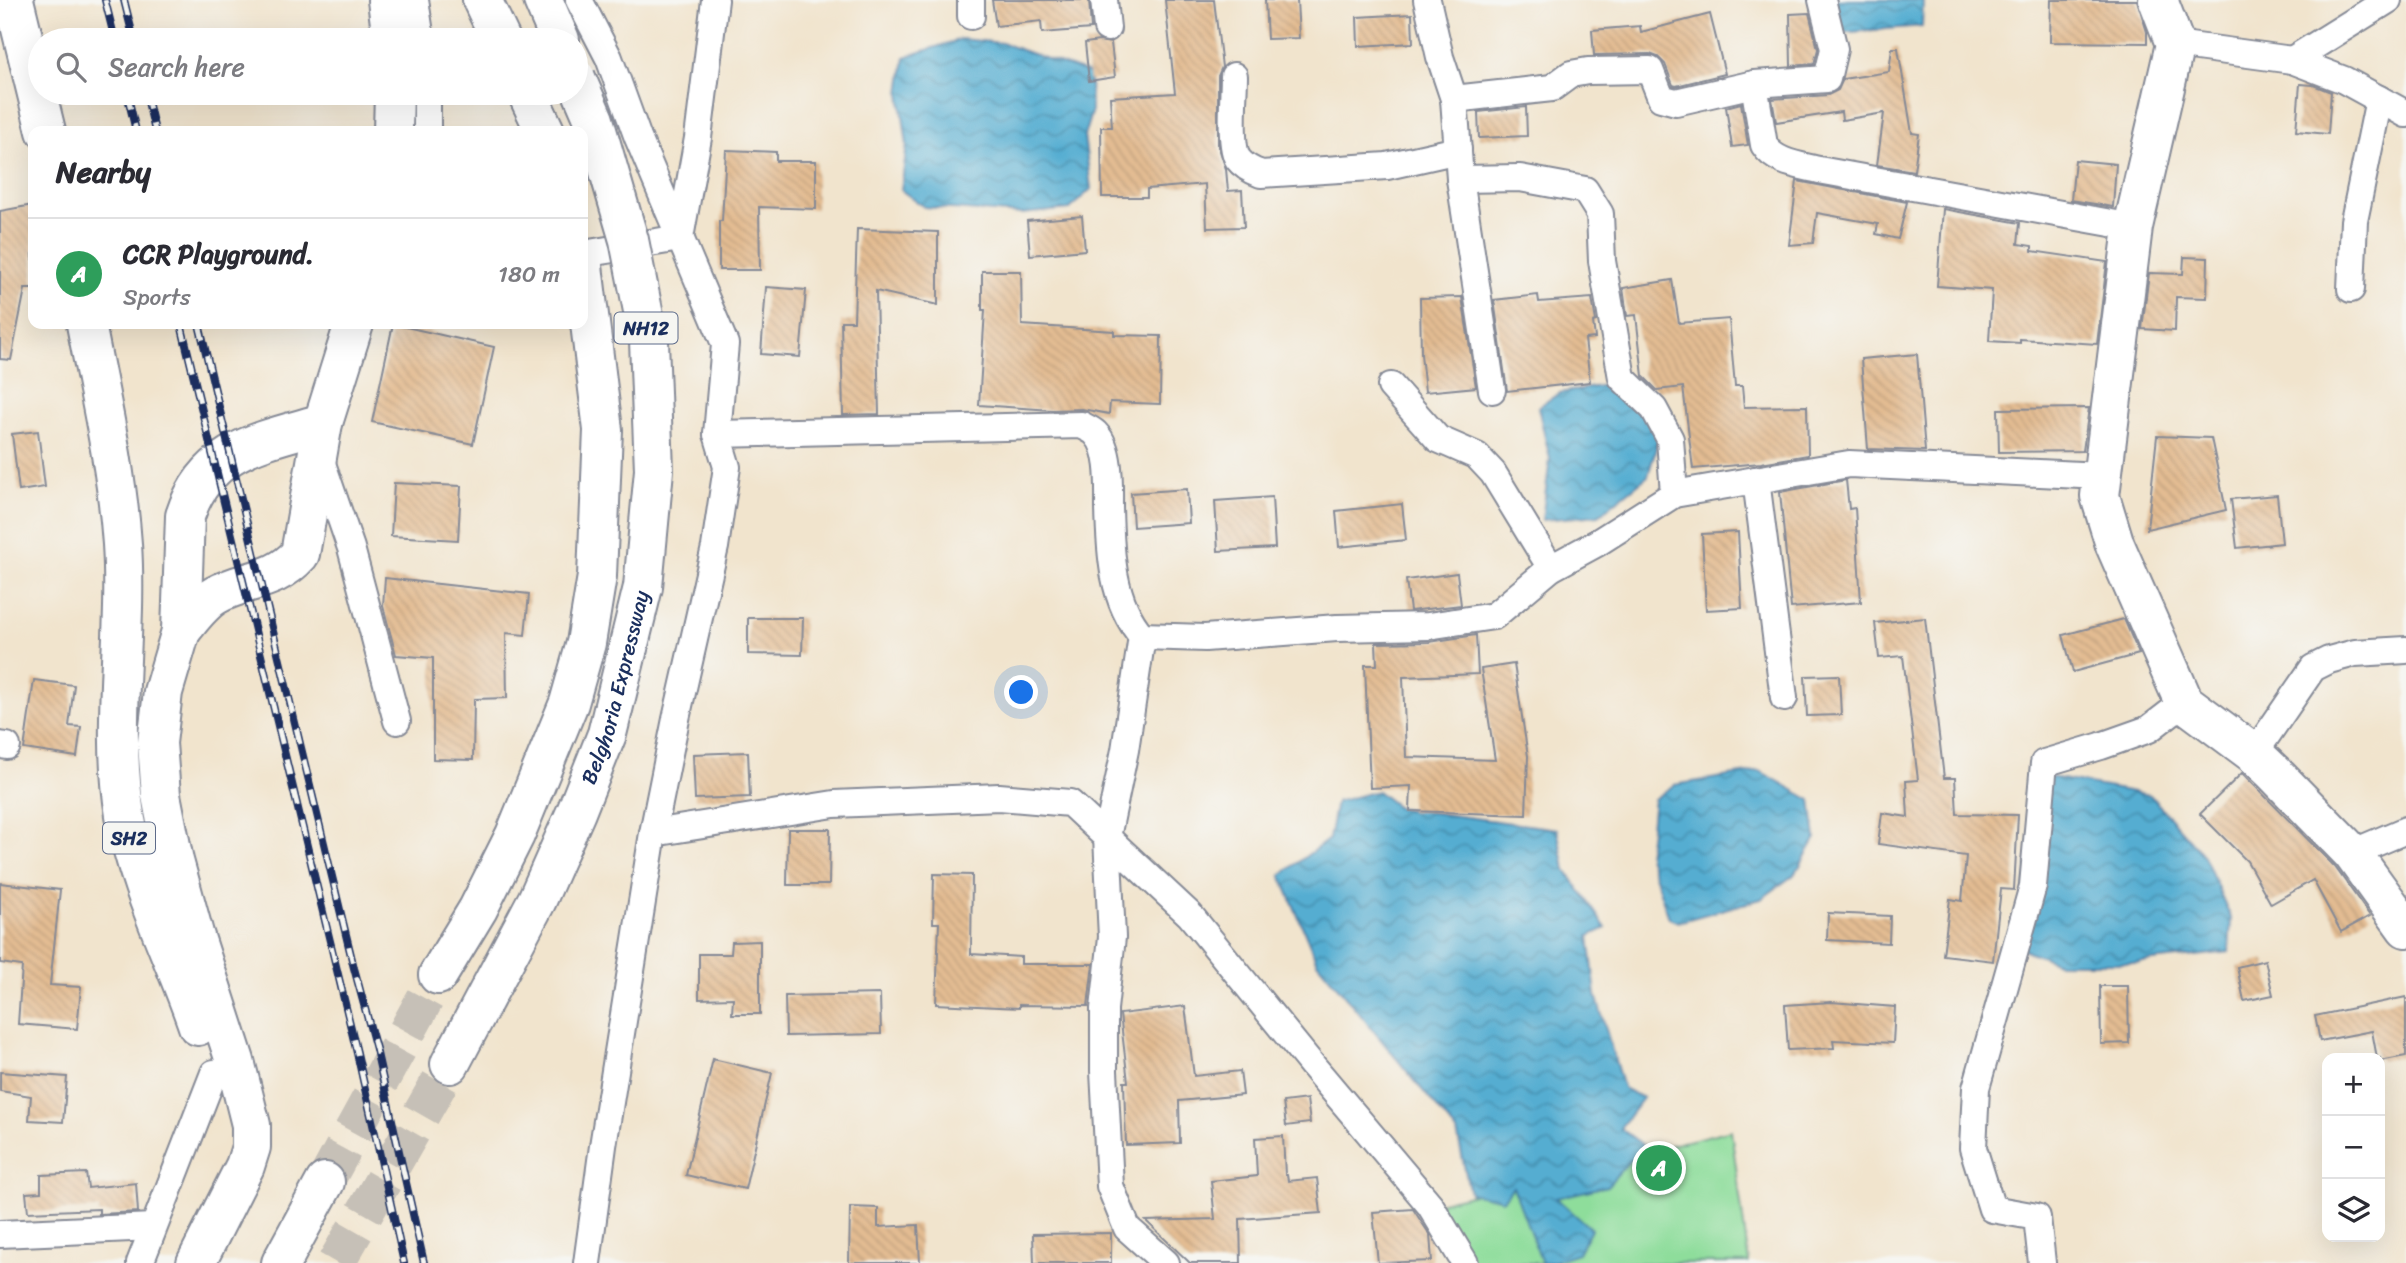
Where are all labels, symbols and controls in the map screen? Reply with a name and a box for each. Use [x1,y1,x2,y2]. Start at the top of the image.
search box [28,28,588,105]
text: Search here [108,44,245,90]
icon: search [52,48,90,86]
text: Nearby [56,145,151,199]
text: CCR Playground. [123,231,314,277]
text: A [71,254,87,295]
text: 180 m [498,254,560,295]
text: Sports [123,277,191,318]
road number: NH12 [614,312,678,344]
street label: Belghoria Expressway [570,586,660,790]
your location [1004,675,1038,709]
road number: SH2 [103,822,155,853]
map controls [2322,1053,2385,1242]
button: + [2322,1053,2385,1116]
button: − [2322,1116,2385,1179]
pin: A [1636,1142,1682,1194]
button: layers [2322,1179,2385,1242]

